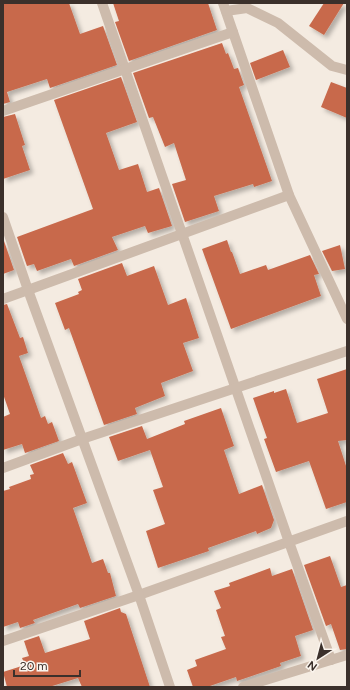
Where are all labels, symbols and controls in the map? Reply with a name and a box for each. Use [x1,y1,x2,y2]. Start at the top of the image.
north arrow [298,638,338,678]
scale bar [14,652,80,678]
text: N [305,658,320,673]
text: 20 m [20,659,48,673]

